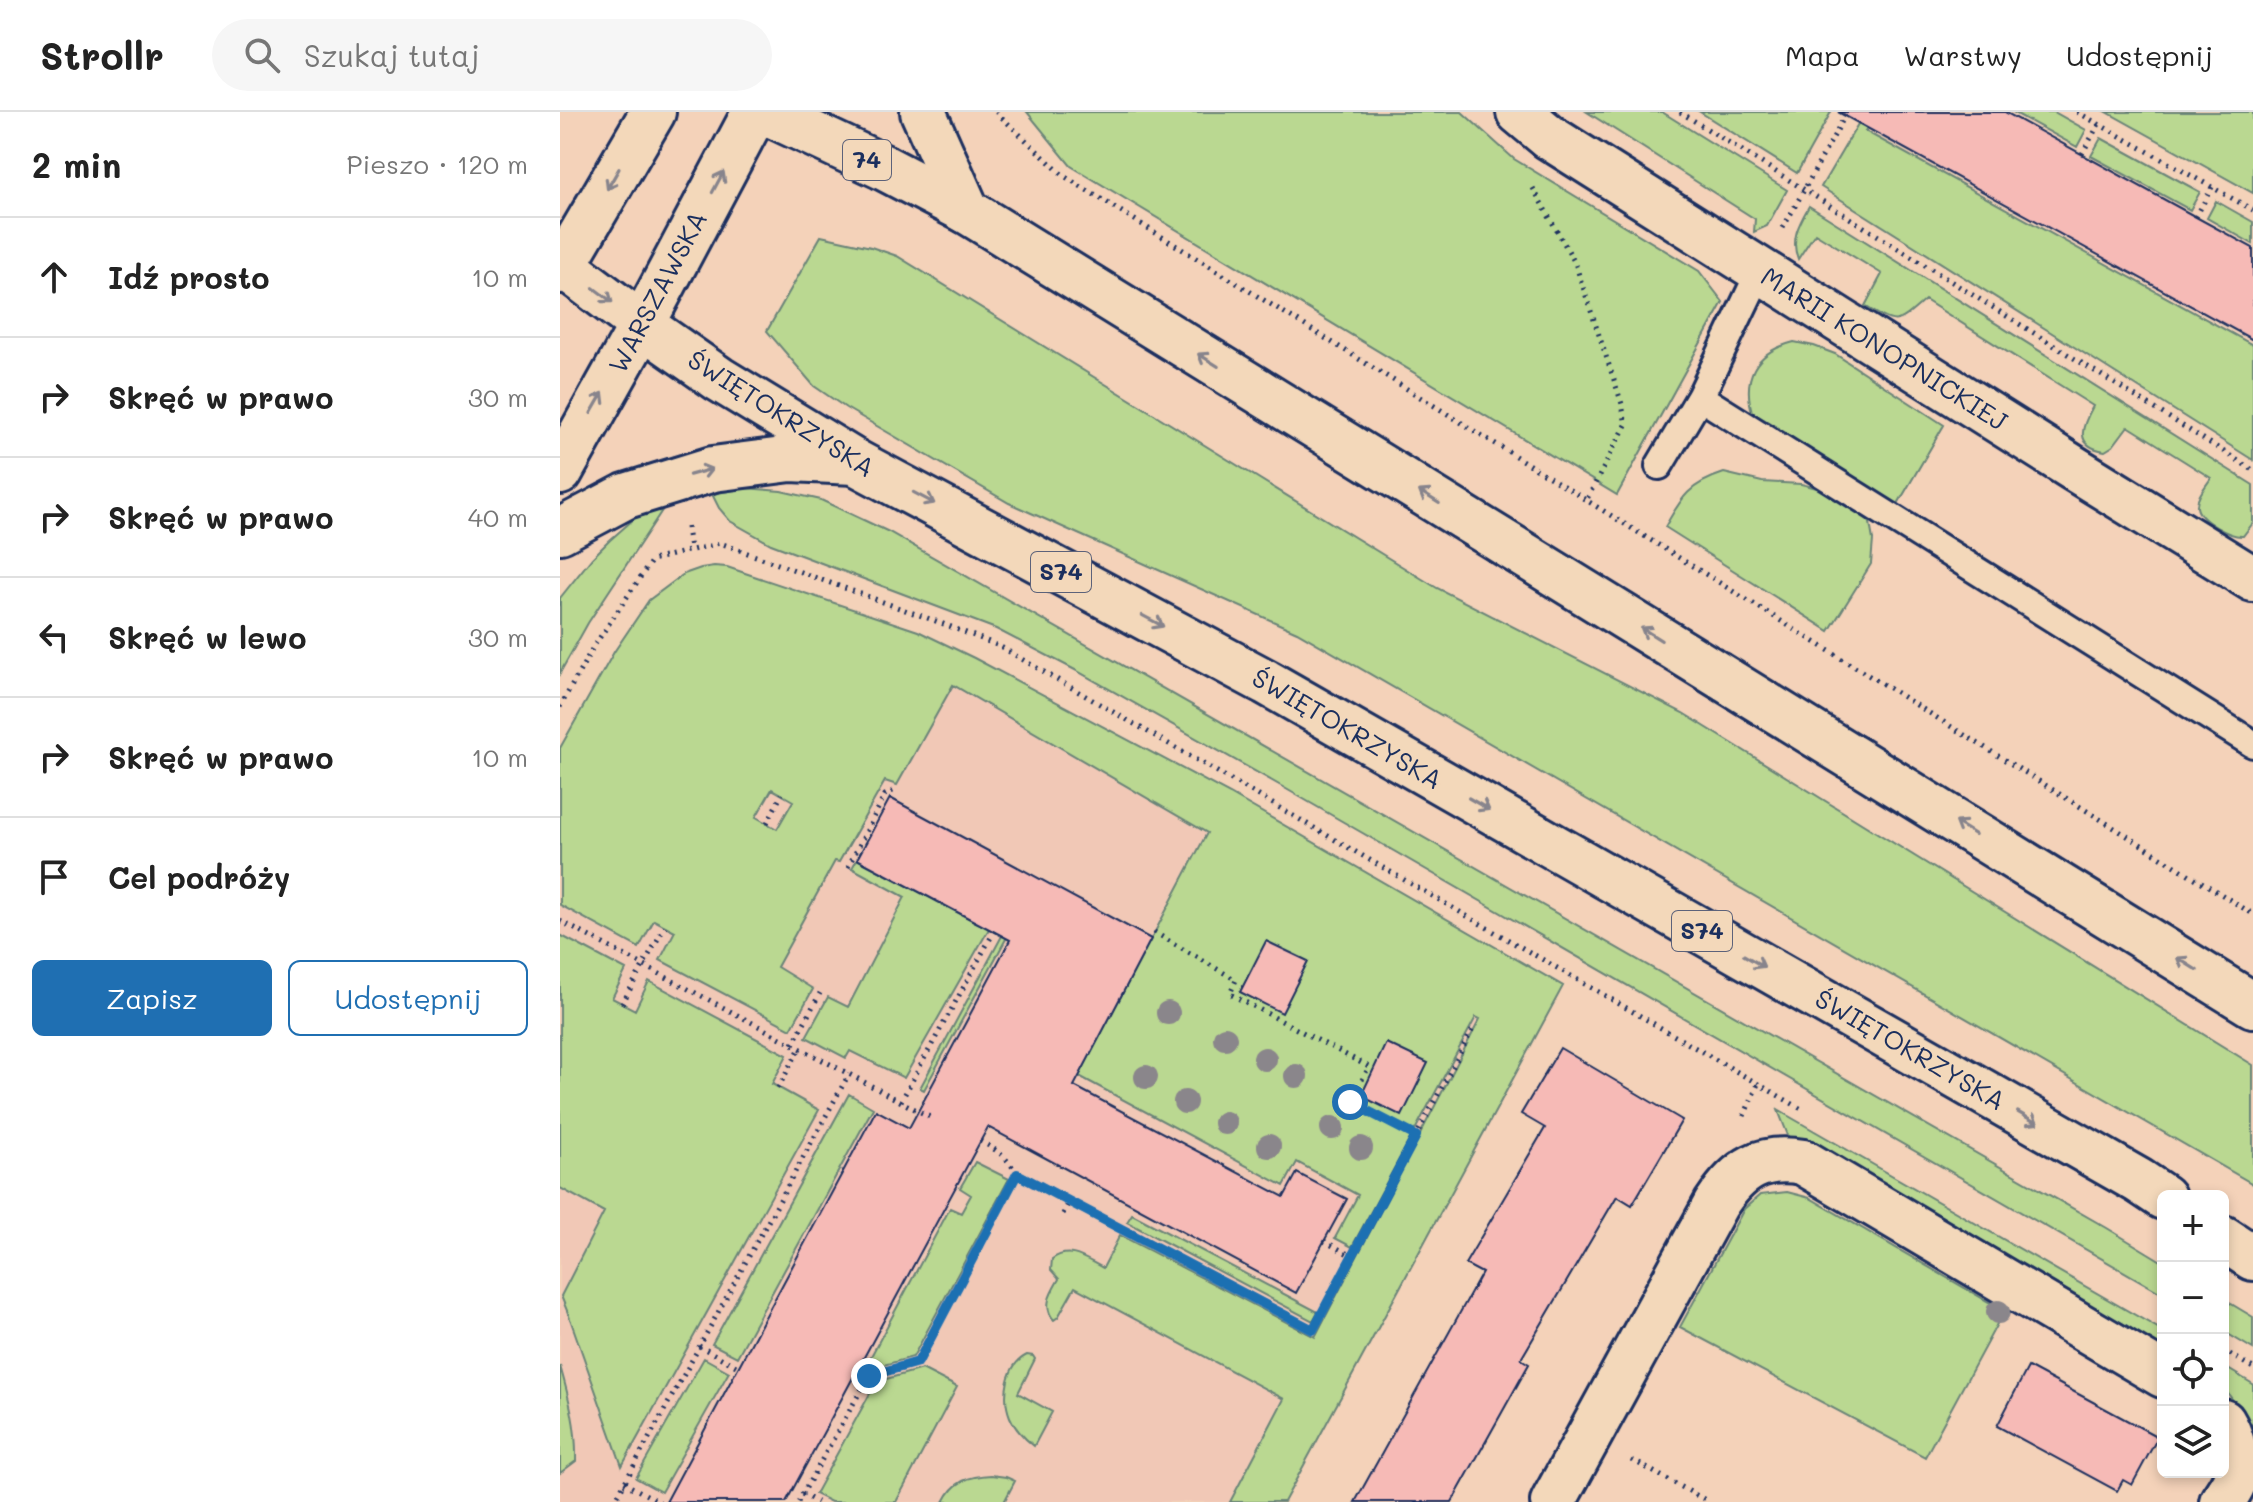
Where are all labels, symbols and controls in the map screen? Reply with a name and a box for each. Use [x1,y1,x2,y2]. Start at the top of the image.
search box [212,19,772,91]
text: Strollr [40,30,164,80]
icon: search [240,33,284,77]
text: Szukaj tutaj [304,35,480,75]
text: Mapa [1785,37,1860,73]
text: Warstwy [1904,37,2022,73]
text: Udostępnij [2066,37,2213,73]
road number: 74 [843,140,891,180]
text: 2 min [32,142,121,187]
text: Pieszo · 120 m [346,147,528,181]
one-way arrow [605,167,621,190]
one-way arrow [710,170,726,194]
street label: WARSZAWSKA [600,205,714,378]
icon: ahead [32,255,76,299]
text: Idź prosto [108,257,269,297]
street label: MARII KONOPNICKIEJ [1755,258,2015,438]
text: 10 m [471,260,528,294]
one-way arrow [592,287,613,304]
street label: ŚWIĘTOKRZYSKA [682,342,881,484]
one-way arrow [1197,352,1220,368]
icon: right [32,375,76,419]
text: Skręć w prawo [108,377,333,417]
text: 30 m [468,380,528,414]
one-way arrow [589,392,605,415]
one-way arrow [687,464,713,479]
one-way arrow [1419,489,1441,505]
one-way arrow [912,491,935,507]
icon: right [32,495,76,539]
text: Skręć w prawo [108,497,333,537]
text: 40 m [468,500,528,534]
road number: S74 [1031,552,1091,592]
one-way arrow [1141,614,1165,630]
icon: left [32,615,76,659]
text: Skręć w lewo [108,617,306,657]
text: 30 m [468,620,528,654]
one-way arrow [1640,625,1663,641]
street label: ŚWIĘTOKRZYSKA [1246,660,1449,796]
icon: right [32,735,76,779]
text: Skręć w prawo [108,737,333,777]
text: 10 m [471,740,528,774]
one-way arrow [1467,797,1491,812]
one-way arrow [1954,820,1977,836]
icon: arrive [32,855,76,899]
text: Cel podróży [108,857,290,897]
road number: S74 [1672,911,1732,951]
one-way arrow [1741,954,1765,969]
one-way arrow [2176,956,2199,972]
button: Zapisz [32,960,272,1036]
button: Udostępnij [288,960,528,1036]
street label: ŚWIĘTOKRZYSKA [1809,981,2012,1117]
route start [1332,1084,1368,1120]
one-way arrow [2016,1110,2039,1126]
map controls [2157,1190,2229,1478]
button: + [2157,1190,2229,1262]
button: − [2157,1262,2229,1334]
button: locate [2157,1334,2229,1406]
route end [851,1358,887,1394]
button: layers [2157,1406,2229,1478]

